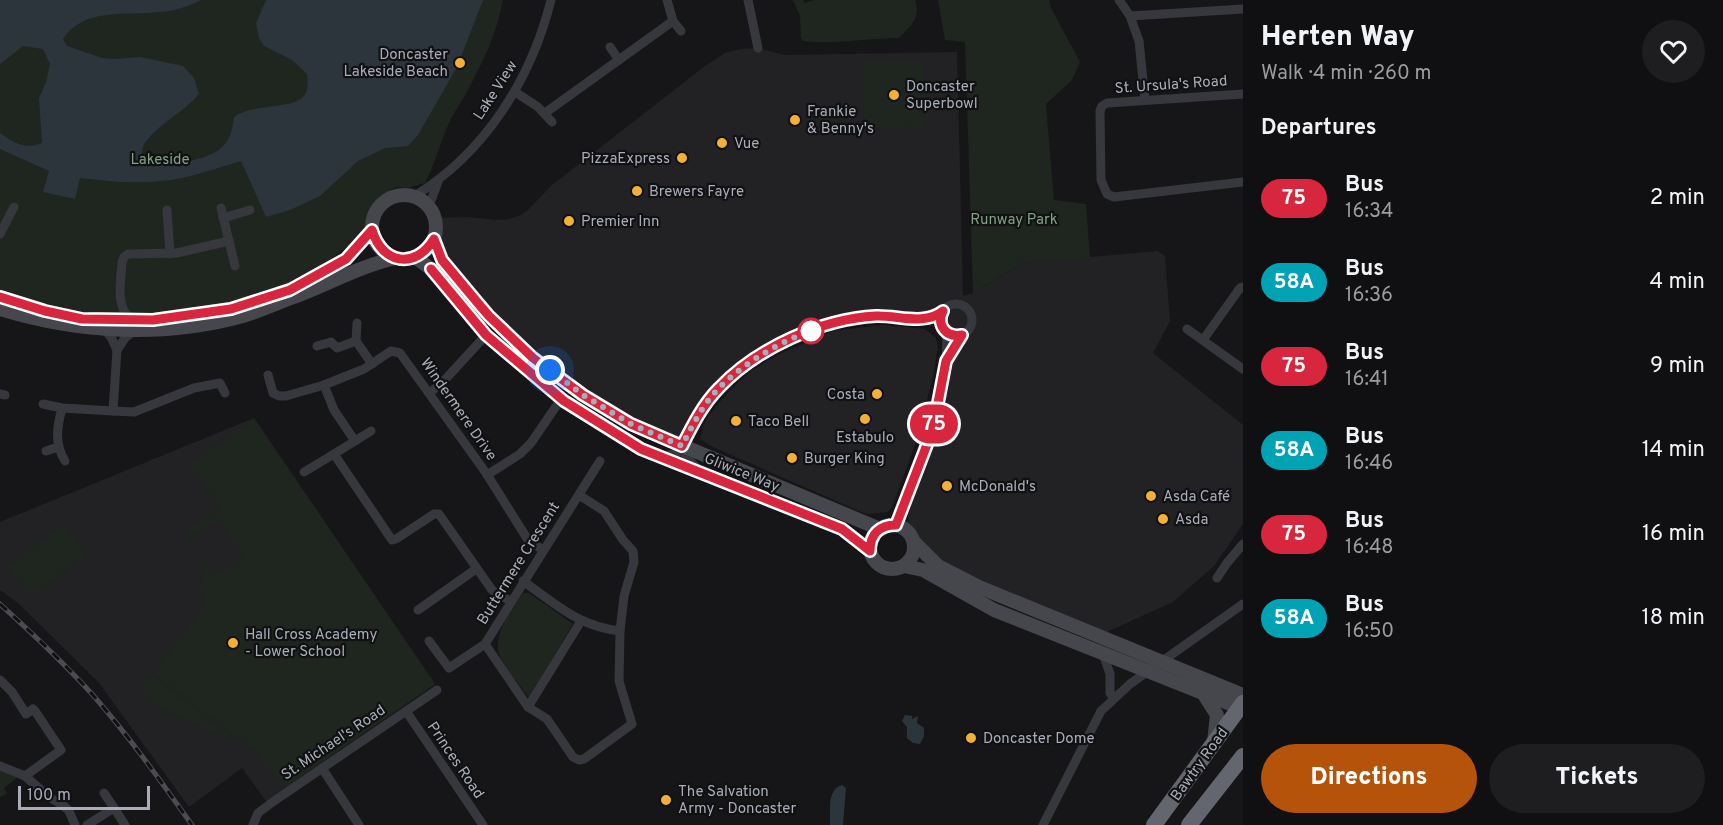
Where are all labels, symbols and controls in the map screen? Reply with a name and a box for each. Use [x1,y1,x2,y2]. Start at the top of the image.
text: Herten Way [1261,20,1415,56]
button: heart [1642,20,1705,83]
place label: Doncaster Lakeside Beach [343,46,448,82]
marker: Doncaster Lakeside Beach [453,56,467,70]
street label: Lake View [470,57,523,124]
text: Walk · 4 min · 260 m [1261,61,1432,87]
street label: St. Ursula's Road [1114,72,1228,99]
place label: Doncaster Superbowl [906,78,978,114]
marker: Doncaster Superbowl [887,88,901,102]
place label: Frankie & Benny's [807,103,874,139]
marker: Frankie & Benny's [788,113,802,127]
text: Departures [1261,115,1377,142]
place label: Vue [734,135,759,154]
marker: Vue [715,136,729,150]
place label: PizzaExpress [581,150,670,169]
park label: Lakeside [130,151,190,170]
marker: PizzaExpress [675,151,689,165]
text: Bus [1345,172,1384,199]
place label: Brewers Fayre [649,183,744,202]
marker: Brewers Fayre [630,184,644,198]
text: 75 [1282,185,1306,212]
text: 2 min [1650,185,1705,212]
text: 16:34 [1345,199,1393,225]
park label: Runway Park [970,211,1058,230]
place label: Premier Inn [581,213,660,232]
marker: Premier Inn [562,214,576,228]
text: Bus [1345,256,1384,283]
text: 58A [1274,269,1314,296]
text: 4 min [1650,269,1705,296]
text: 16:36 [1345,283,1393,309]
unlabelled marker [798,318,824,344]
text: Bus [1345,340,1384,367]
text: 75 [1282,353,1306,380]
text: 9 min [1650,353,1705,380]
street label: Windermere Drive [415,355,500,465]
your location [535,355,565,385]
text: 16:41 [1345,367,1389,393]
place label: Costa [827,386,865,405]
marker: Costa [870,387,884,401]
line badge: 75 [907,404,961,444]
text: 75 [922,411,946,438]
marker: Estabulo [858,412,872,426]
place label: Taco Bell [748,413,809,432]
marker: Taco Bell [729,414,743,428]
text: Bus [1345,424,1384,451]
place label: Estabulo [836,429,894,448]
text: 58A [1274,437,1314,464]
text: 14 min [1642,437,1705,464]
street label: Gliwice Way [701,450,782,497]
place label: Burger King [804,450,885,469]
marker: Burger King [785,451,799,465]
text: 16:46 [1345,451,1393,477]
place label: McDonald's [959,478,1036,497]
marker: McDonald's [940,479,954,493]
place label: Asda Café [1163,488,1230,507]
marker: Asda Café [1144,489,1158,503]
street label: Buttermere Crescent [474,499,565,629]
text: Bus [1345,508,1384,535]
place label: Asda [1175,511,1208,530]
marker: Asda [1156,512,1170,526]
text: 75 [1282,521,1306,548]
text: 16 min [1642,521,1705,548]
text: 16:48 [1345,535,1394,561]
text: Bus [1345,592,1384,619]
text: 58A [1274,605,1314,632]
text: 18 min [1642,605,1705,632]
text: 16:50 [1345,619,1394,645]
place label: Hall Cross Academy - Lower School [245,626,378,662]
marker: Hall Cross Academy - Lower School [226,636,240,650]
street label: St. Michael's Road [278,701,390,785]
street label: Princes Road [422,719,487,803]
street label: Bawtry Road [1167,725,1233,805]
place label: Doncaster Dome [983,730,1095,749]
marker: Doncaster Dome [964,731,978,745]
button: Directions [1261,744,1477,813]
button: Tickets [1489,744,1705,813]
scale bar [18,783,150,810]
place label: The Salvation Army - Doncaster [678,783,796,819]
text: 100 m [27,786,71,806]
marker: The Salvation Army - Doncaster [659,793,673,807]

